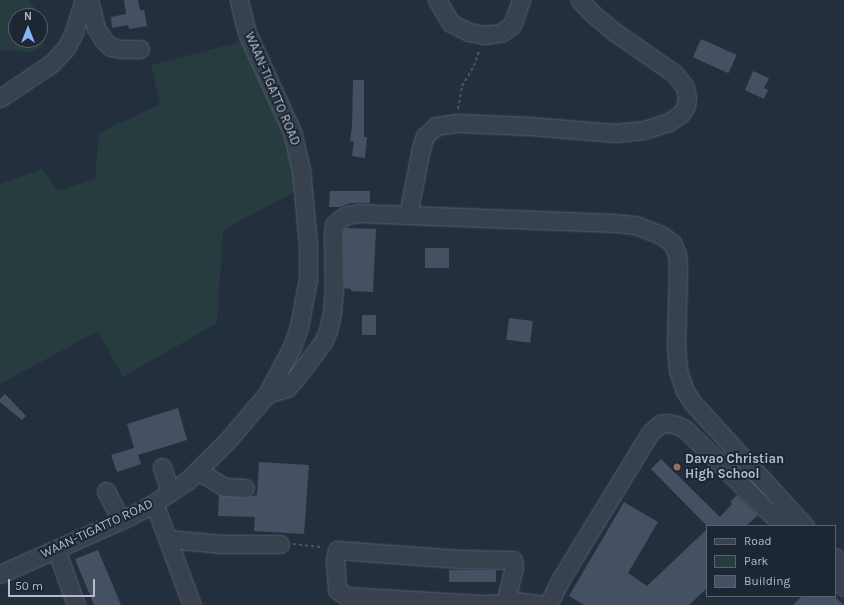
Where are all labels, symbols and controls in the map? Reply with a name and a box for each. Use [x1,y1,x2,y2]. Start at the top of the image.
north arrow [8,8,48,48]
text: N [24,10,32,23]
street label: WAAN-TIGATTO ROAD [241,30,303,148]
place label: Davao Christian High School [685,452,784,483]
marker: Davao Christian High School [672,462,682,472]
street label: WAAN-TIGATTO ROAD [38,496,156,562]
legend [706,525,836,597]
text: Road [744,534,772,548]
text: Park [744,554,768,568]
scale bar [10,571,97,597]
text: Building [744,574,790,588]
text: 50 m [15,579,43,593]

